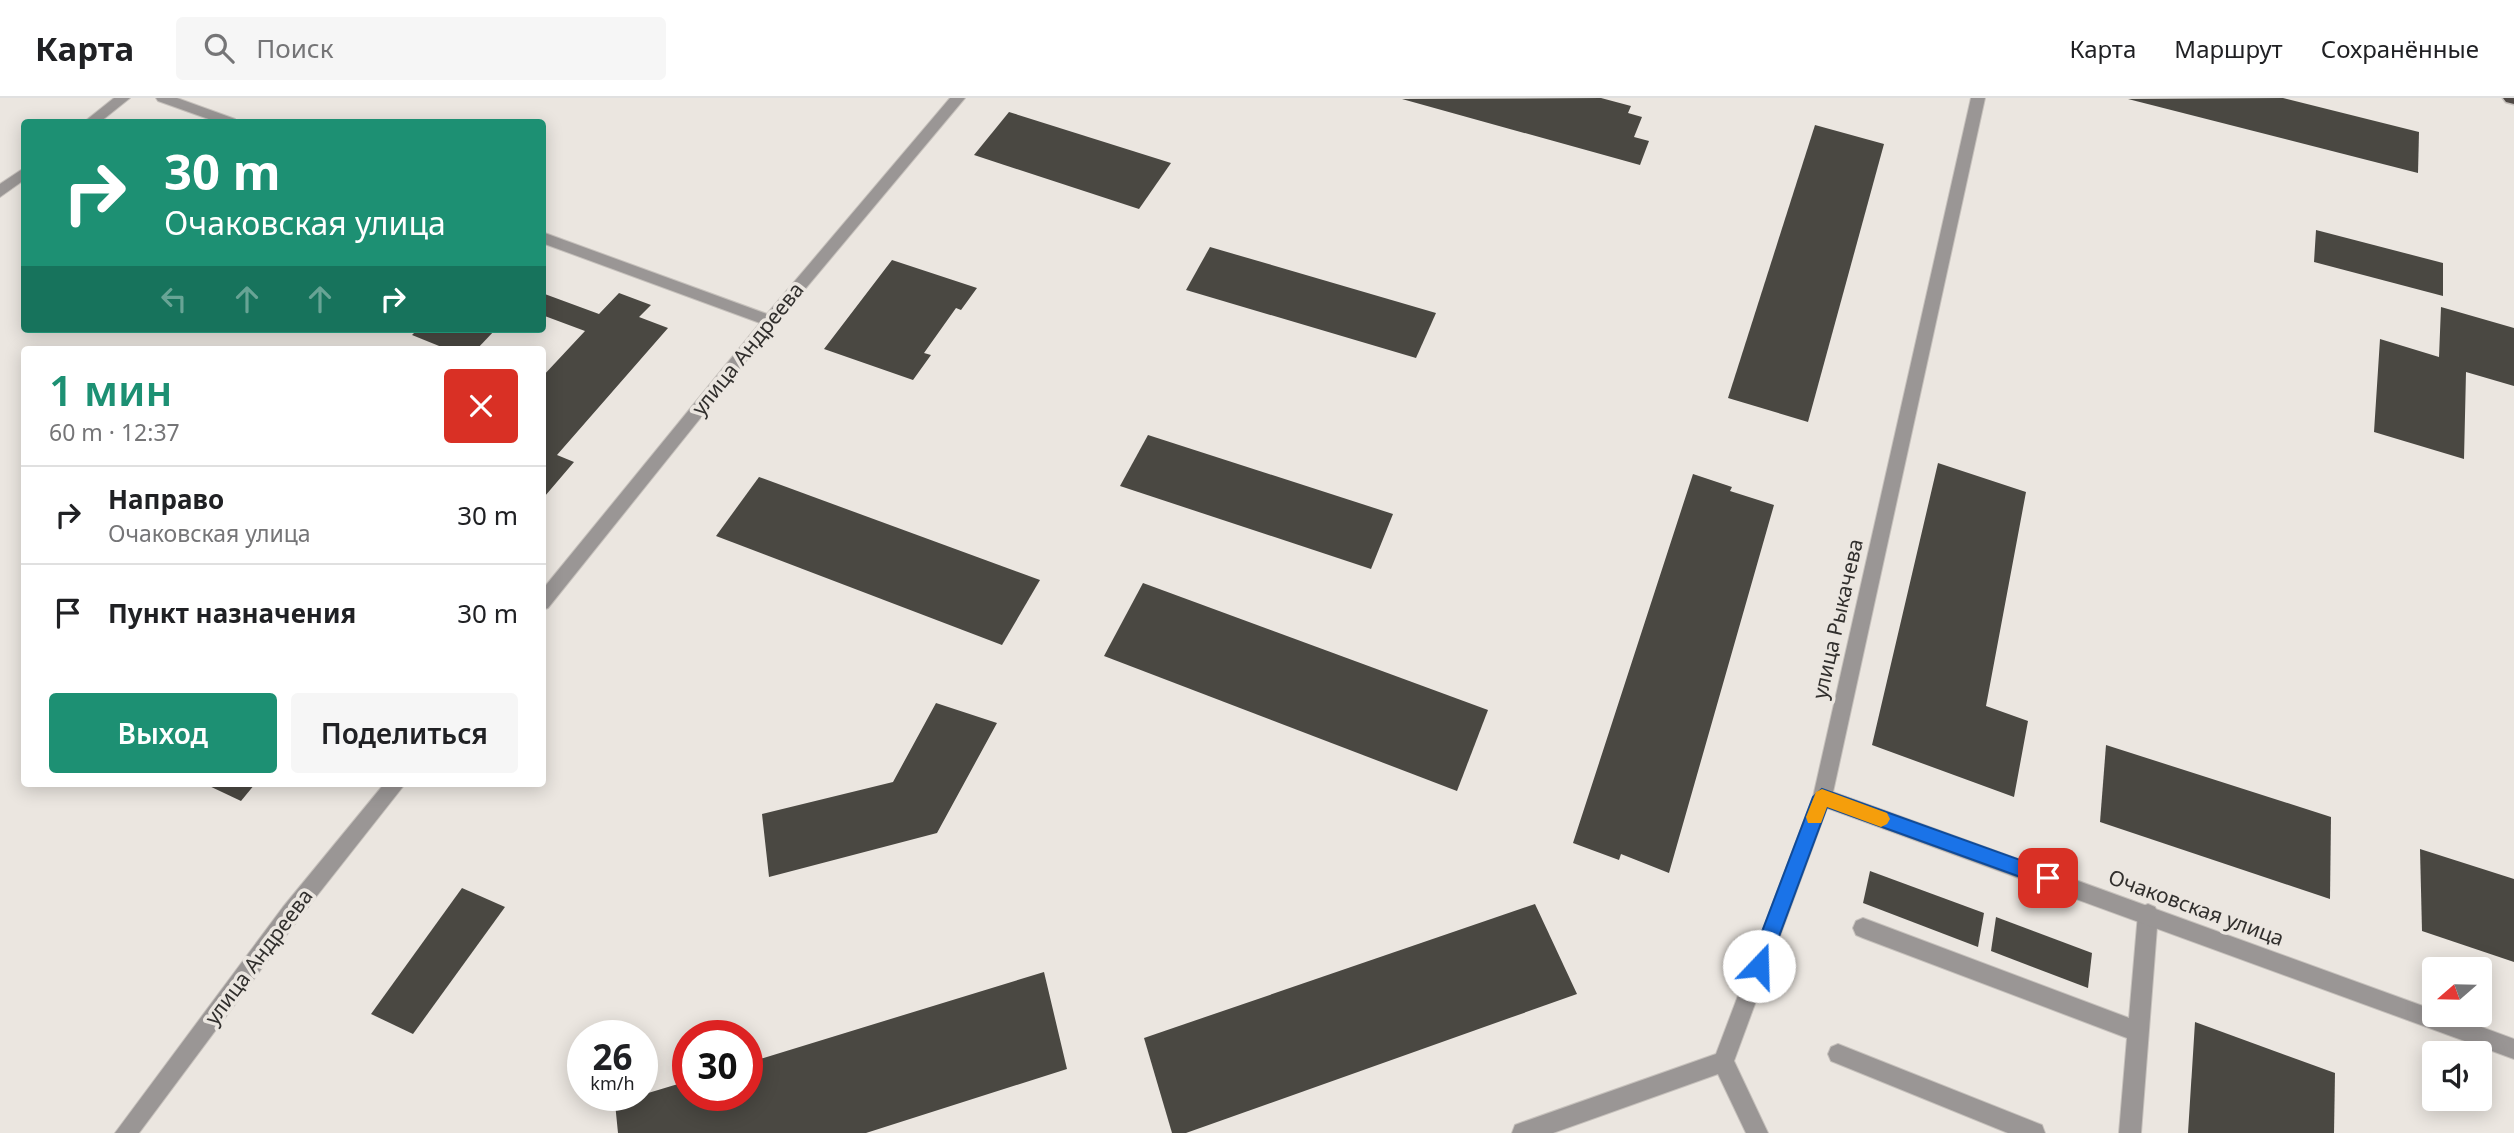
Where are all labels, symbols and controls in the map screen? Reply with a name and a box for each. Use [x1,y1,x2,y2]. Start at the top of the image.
search box [176,17,666,80]
text: Карта [35,26,134,71]
icon: search [200,29,238,67]
text: Поиск [256,30,333,66]
text: Карта [2069,32,2136,65]
text: Маршрут [2174,32,2283,65]
text: Сохранённые [2321,32,2479,65]
text: 30 m [164,138,281,204]
icon: right [49,147,140,238]
text: Очаковская улица [164,201,446,244]
street label: улица Андреева [685,276,810,421]
icon: left [155,280,193,318]
icon: ahead [228,280,266,318]
icon: ahead [301,280,339,318]
icon: right [374,280,412,318]
text: 1 мин [49,361,172,418]
button: close [444,369,518,443]
text: 60 m · 12:37 [49,416,180,448]
text: Направо [108,481,224,517]
icon: right [49,496,87,534]
text: 30 m [457,497,518,533]
text: Очаковская улица [108,517,311,549]
street label: улица Рыкачева [1805,536,1869,702]
icon: arrive [49,594,87,632]
text: Пункт назначения [108,595,356,631]
text: 30 m [457,595,518,631]
button: Выход [49,693,277,773]
button: Поделиться [291,693,518,773]
pin [2018,848,2078,908]
icon: arrive [2029,859,2067,897]
street label: Очаковская улица [2105,862,2288,952]
street label: улица Андреева [198,883,319,1030]
position arrow [1722,929,1796,1003]
north arrow [2422,957,2492,1027]
map controls [2422,957,2492,1111]
speed limit sign: 30 [672,1020,763,1111]
text: 26 [592,1033,633,1080]
button: sound [2422,1041,2492,1111]
text: km/h [590,1071,635,1095]

